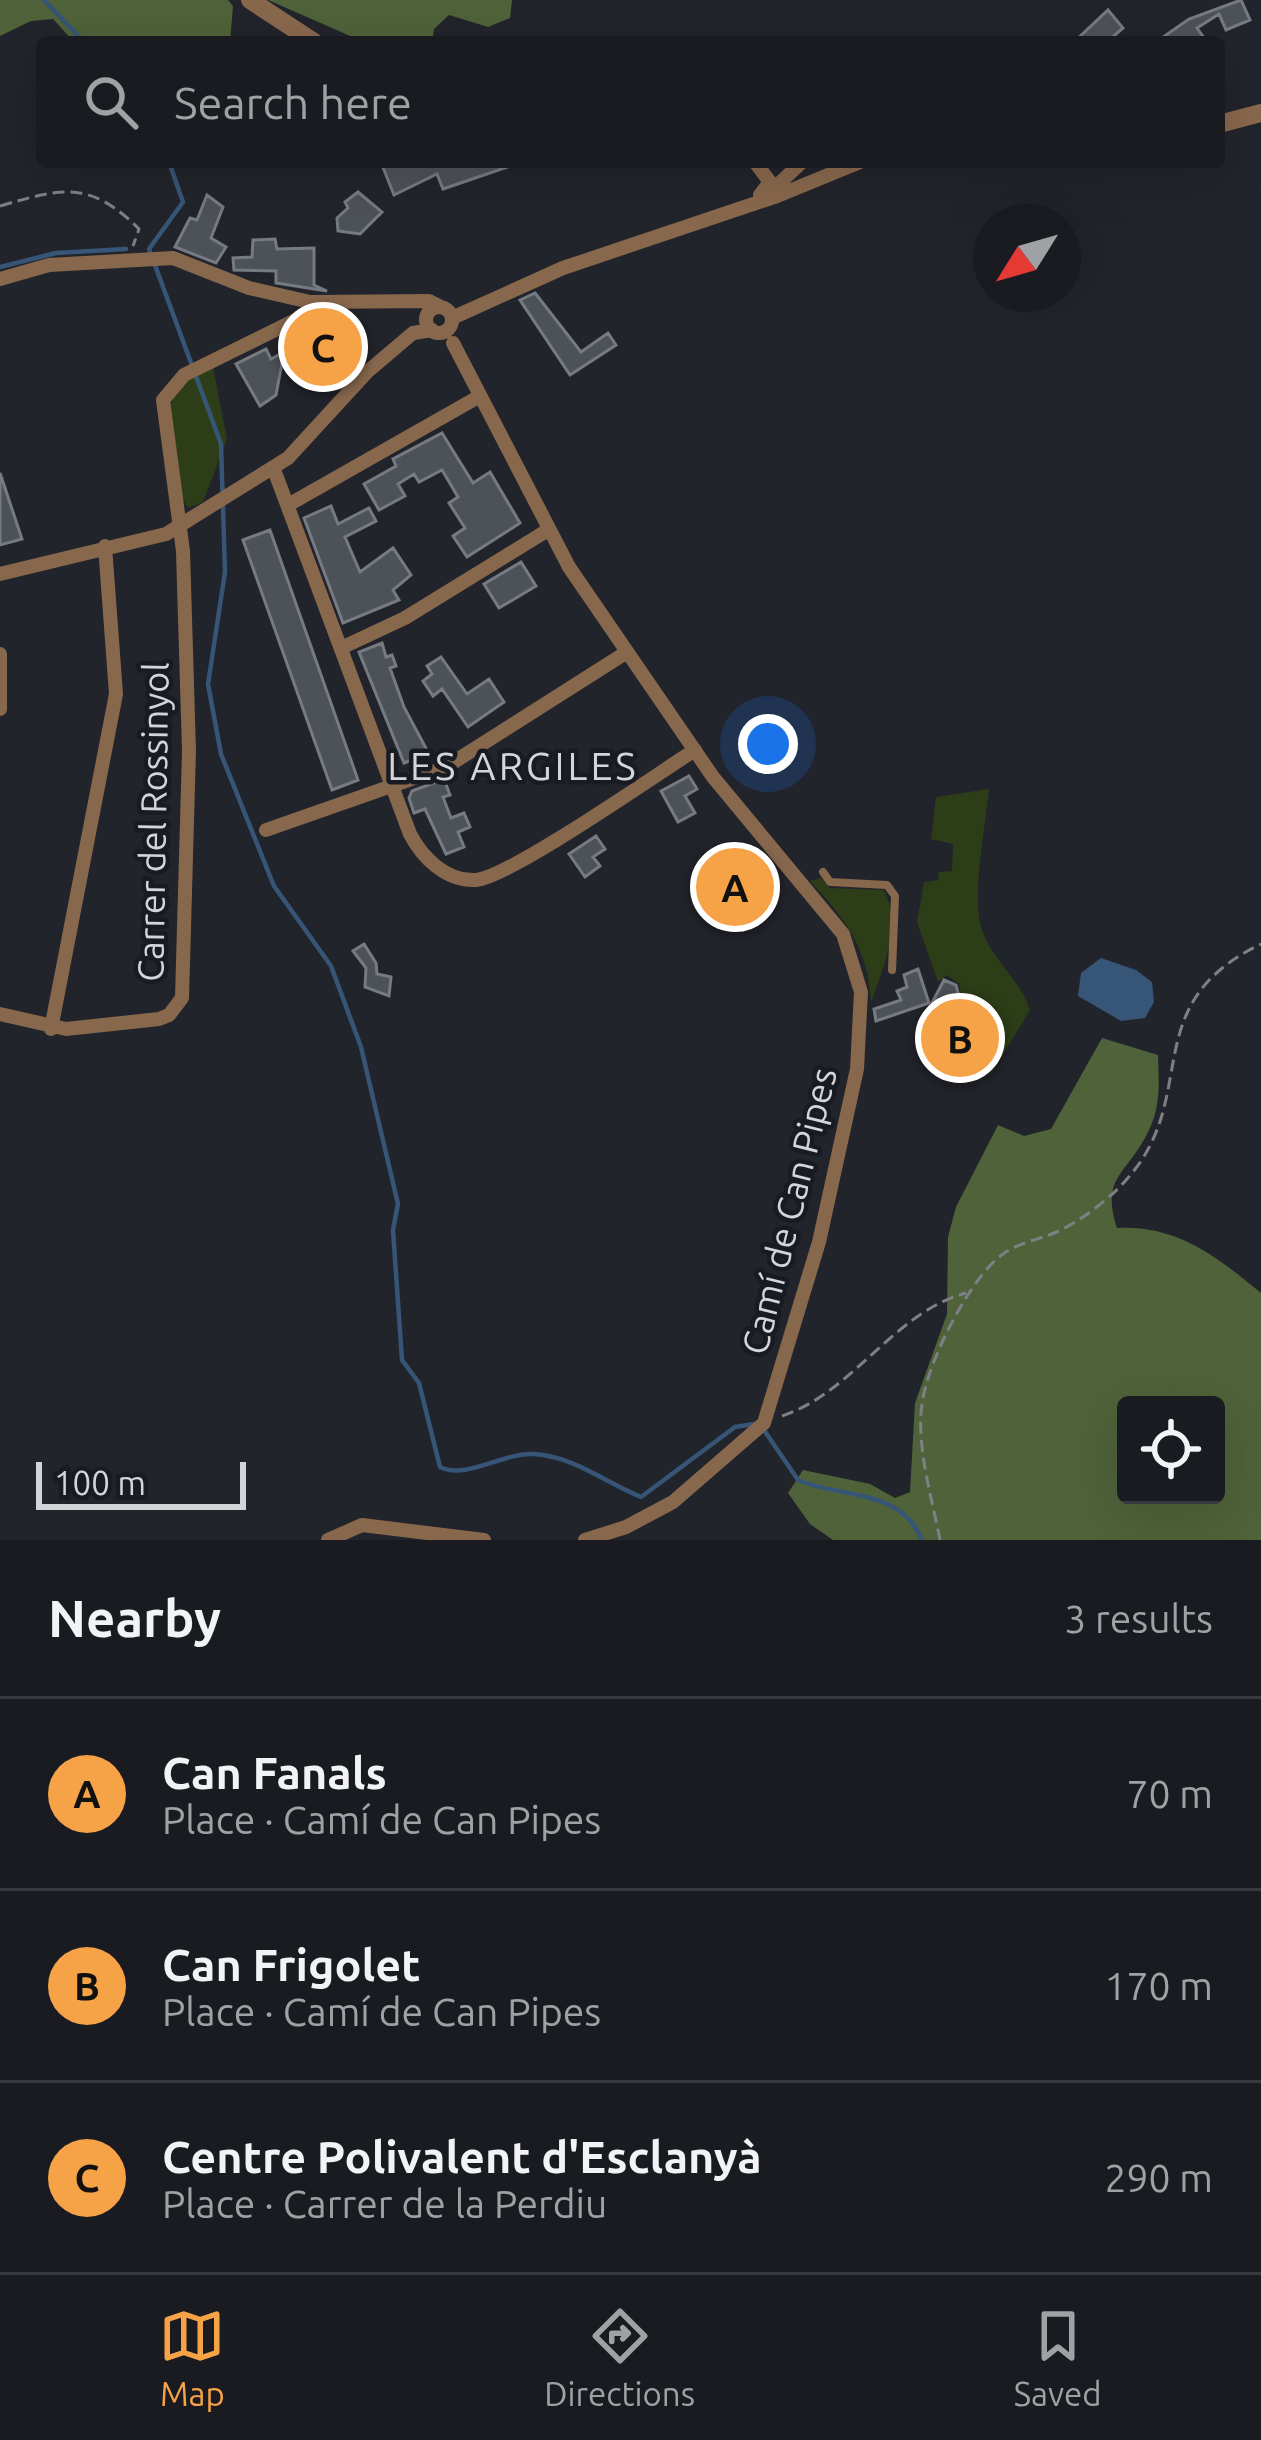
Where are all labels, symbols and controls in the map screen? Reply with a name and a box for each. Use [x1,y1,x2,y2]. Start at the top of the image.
search box [36,36,1225,168]
icon: search [78,69,144,135]
text: Search here [174,77,412,128]
north arrow [973,204,1081,312]
pin: C [284,302,362,392]
street label: Carrer del Rossinyol [129,662,176,982]
your location [738,714,798,774]
district label: LES ARGILES [387,744,639,787]
pin: A [696,842,774,932]
pin: B [921,993,999,1083]
street label: Camí de Can Pipes [733,1063,844,1359]
map controls [1117,1396,1225,1504]
button: locate [1117,1396,1225,1504]
scale bar [36,1456,246,1509]
text: 100 m [54,1464,146,1501]
text: Nearby [48,1589,221,1647]
text: 3 results [1064,1597,1213,1640]
text: Can Fanals [162,1747,387,1798]
text: A [73,1772,101,1815]
text: 70 m [1126,1772,1213,1815]
text: Place · Camí de Can Pipes [162,1798,601,1841]
text: Can Frigolet [162,1939,421,1990]
text: B [74,1964,100,2007]
text: 170 m [1104,1964,1213,2007]
text: Place · Camí de Can Pipes [162,1990,601,2033]
text: Centre Polivalent d'Esclanyà [162,2131,762,2182]
text: C [75,2156,99,2199]
text: 290 m [1104,2156,1213,2199]
text: Place · Carrer de la Perdiu [162,2182,607,2225]
tab: Map [159,2303,225,2412]
tab: Directions [544,2303,695,2412]
tab: Saved [1014,2303,1102,2412]

